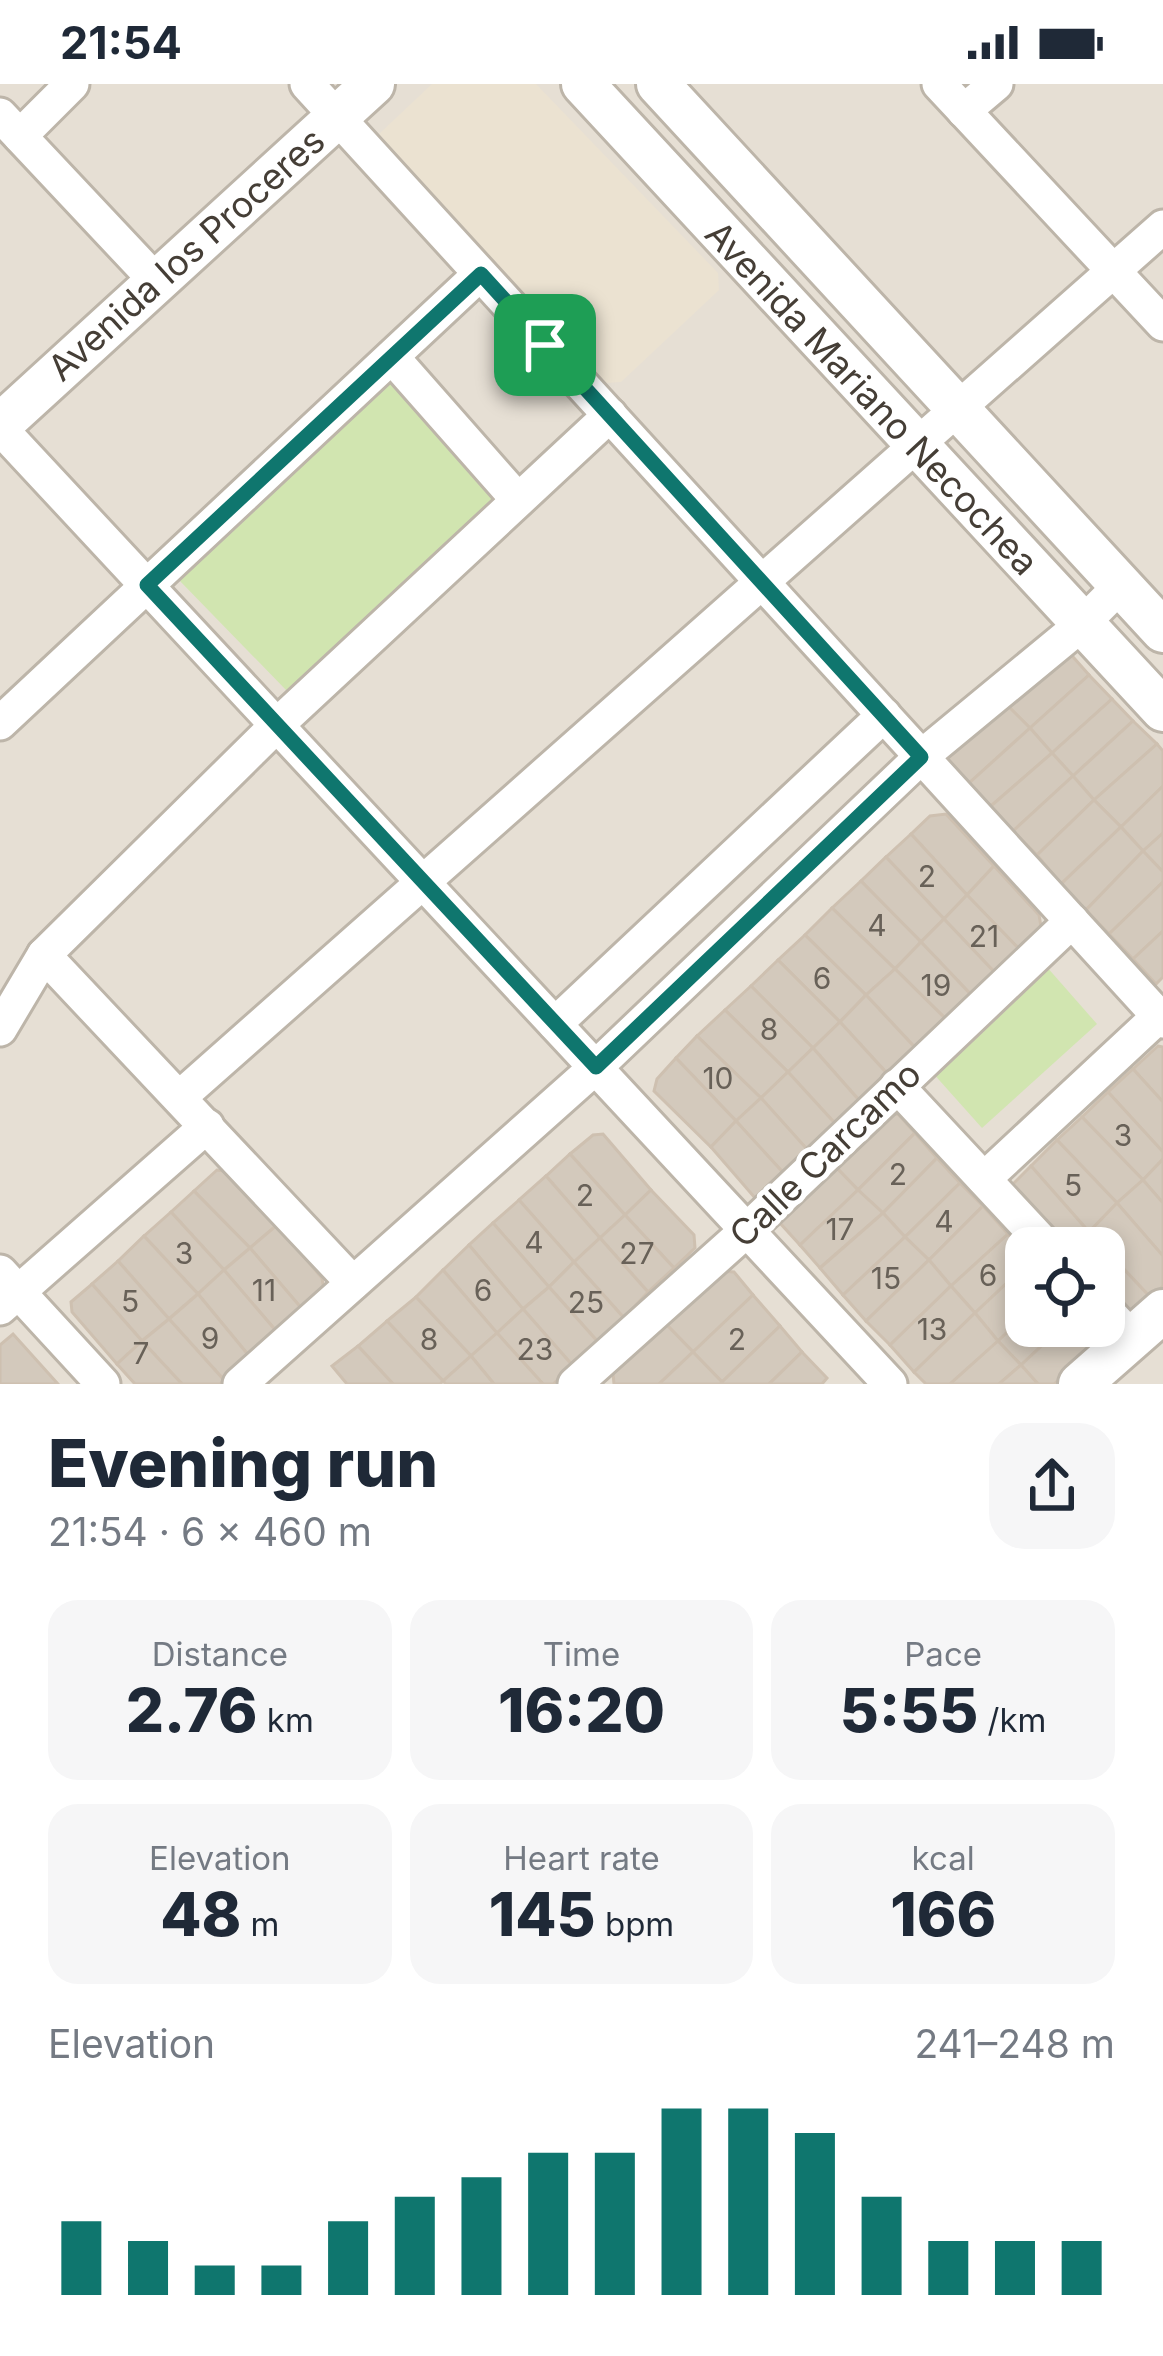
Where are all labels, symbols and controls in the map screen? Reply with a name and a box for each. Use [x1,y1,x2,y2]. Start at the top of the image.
text: 21:54 [60,15,182,70]
street label: Avenida los Proceres [39,118,333,390]
street label: Avenida Mariano Necochea [696,212,1048,584]
pin [494,294,596,396]
icon: arrive [512,312,578,378]
house number: 2 [918,858,936,894]
house number: 4 [867,907,887,943]
house number: 21 [969,918,999,954]
house number: 6 [813,960,831,996]
house number: 19 [921,967,951,1003]
house number: 8 [760,1011,778,1047]
street label: Calle Carcamo [720,1052,930,1256]
house number: 10 [702,1060,734,1096]
house number: 3 [1114,1117,1132,1153]
house number: 2 [889,1156,907,1192]
house number: 5 [1064,1167,1082,1203]
house number: 2 [576,1177,594,1213]
house number: 4 [934,1203,954,1239]
house number: 17 [825,1211,855,1247]
house number: 4 [524,1224,544,1260]
map controls [1005,1227,1125,1347]
button: locate [1005,1227,1125,1347]
house number: 3 [175,1235,193,1271]
house number: 27 [619,1235,655,1271]
house number: 6 [979,1257,997,1293]
house number: 15 [871,1260,901,1296]
house number: 11 [252,1272,276,1308]
house number: 6 [474,1272,492,1308]
house number: 5 [121,1283,139,1319]
house number: 25 [568,1284,604,1320]
house number: 13 [917,1311,947,1347]
house number: 9 [201,1320,219,1356]
house number: 8 [420,1321,438,1357]
house number: 2 [728,1321,746,1357]
house number: 23 [517,1331,553,1367]
house number: 7 [133,1335,149,1371]
text: Evening run [48,1423,438,1503]
button: share [989,1423,1115,1549]
text: 21:54 · 6 × 460 m [48,1508,372,1555]
text: Distance [152,1634,288,1674]
text: Time [543,1634,620,1674]
text: Pace [904,1634,982,1674]
text: 2.76 [126,1674,257,1746]
text: 16:20 [498,1674,665,1746]
text: 5:55 [840,1674,978,1746]
text: km [257,1700,314,1740]
text: /km [978,1700,1047,1740]
text: Elevation [149,1838,291,1878]
text: Heart rate [503,1838,660,1878]
text: kcal [912,1838,975,1878]
text: 48 [160,1878,241,1950]
text: 145 [489,1878,596,1950]
text: 166 [890,1878,996,1950]
text: m [241,1904,280,1944]
text: bpm [596,1904,674,1944]
text: Elevation [48,2020,215,2067]
text: 241–248 m [914,2020,1115,2067]

